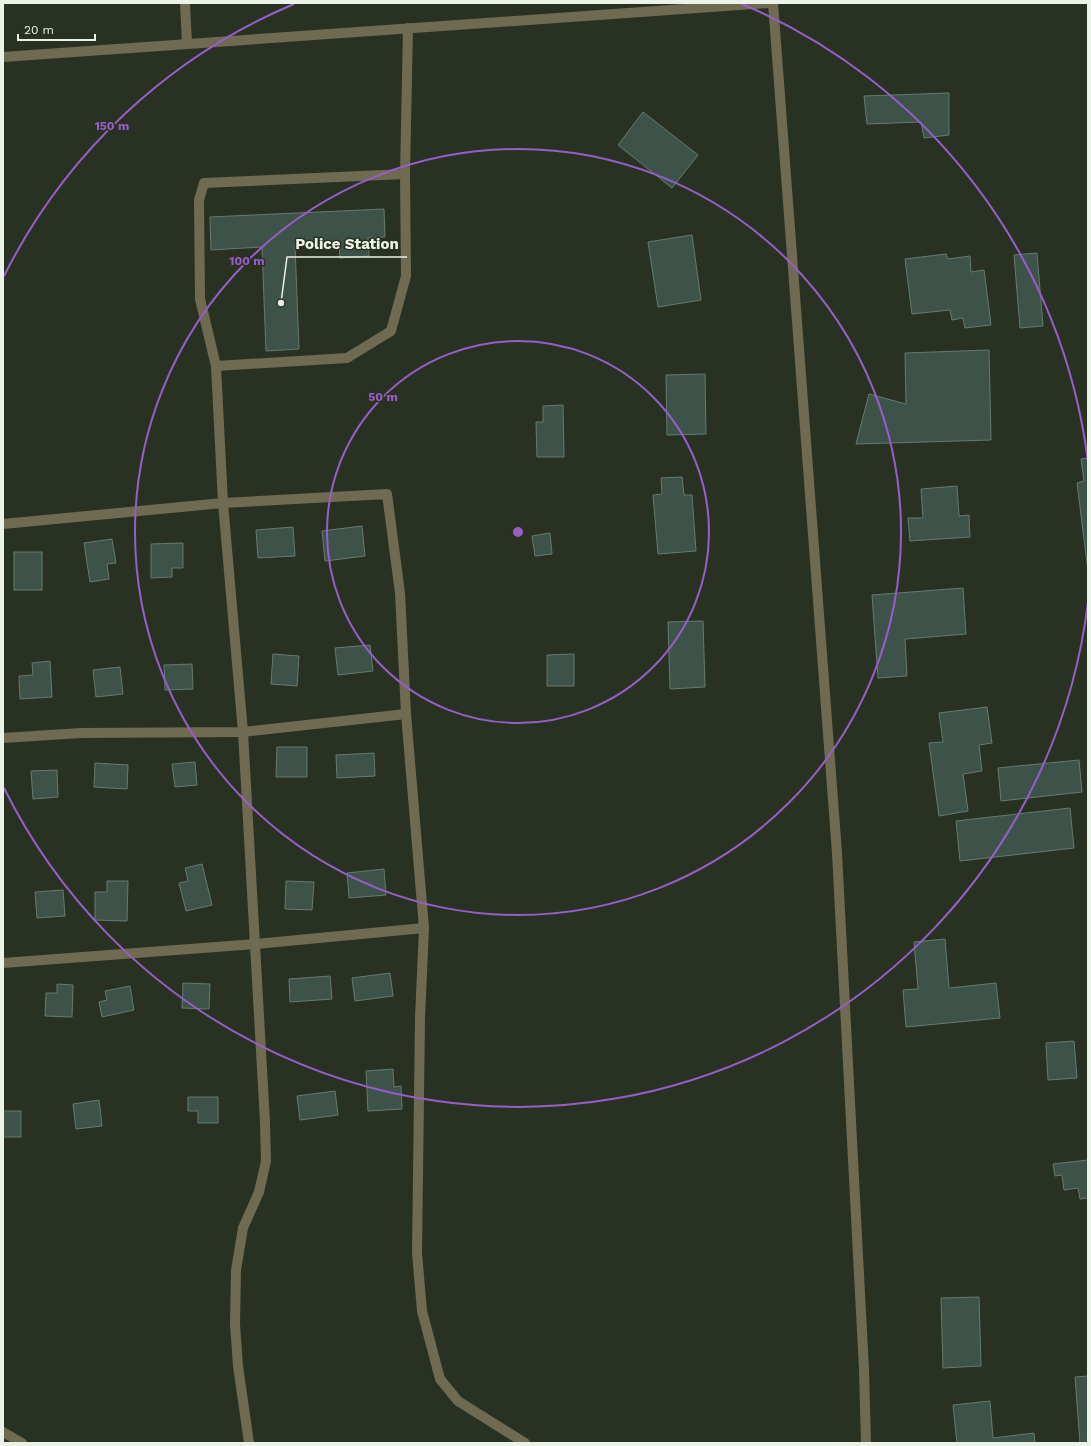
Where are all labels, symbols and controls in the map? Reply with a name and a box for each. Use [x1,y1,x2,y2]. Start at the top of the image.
scale bar [18,16,95,42]
text: 20 m [24,23,54,37]
text: 150 m [95,119,129,133]
callout: Police Station [287,230,407,257]
text: Police Station [295,235,399,253]
text: 100 m [229,254,265,268]
text: 50 m [368,390,398,404]
centre of rings [511,525,525,539]

